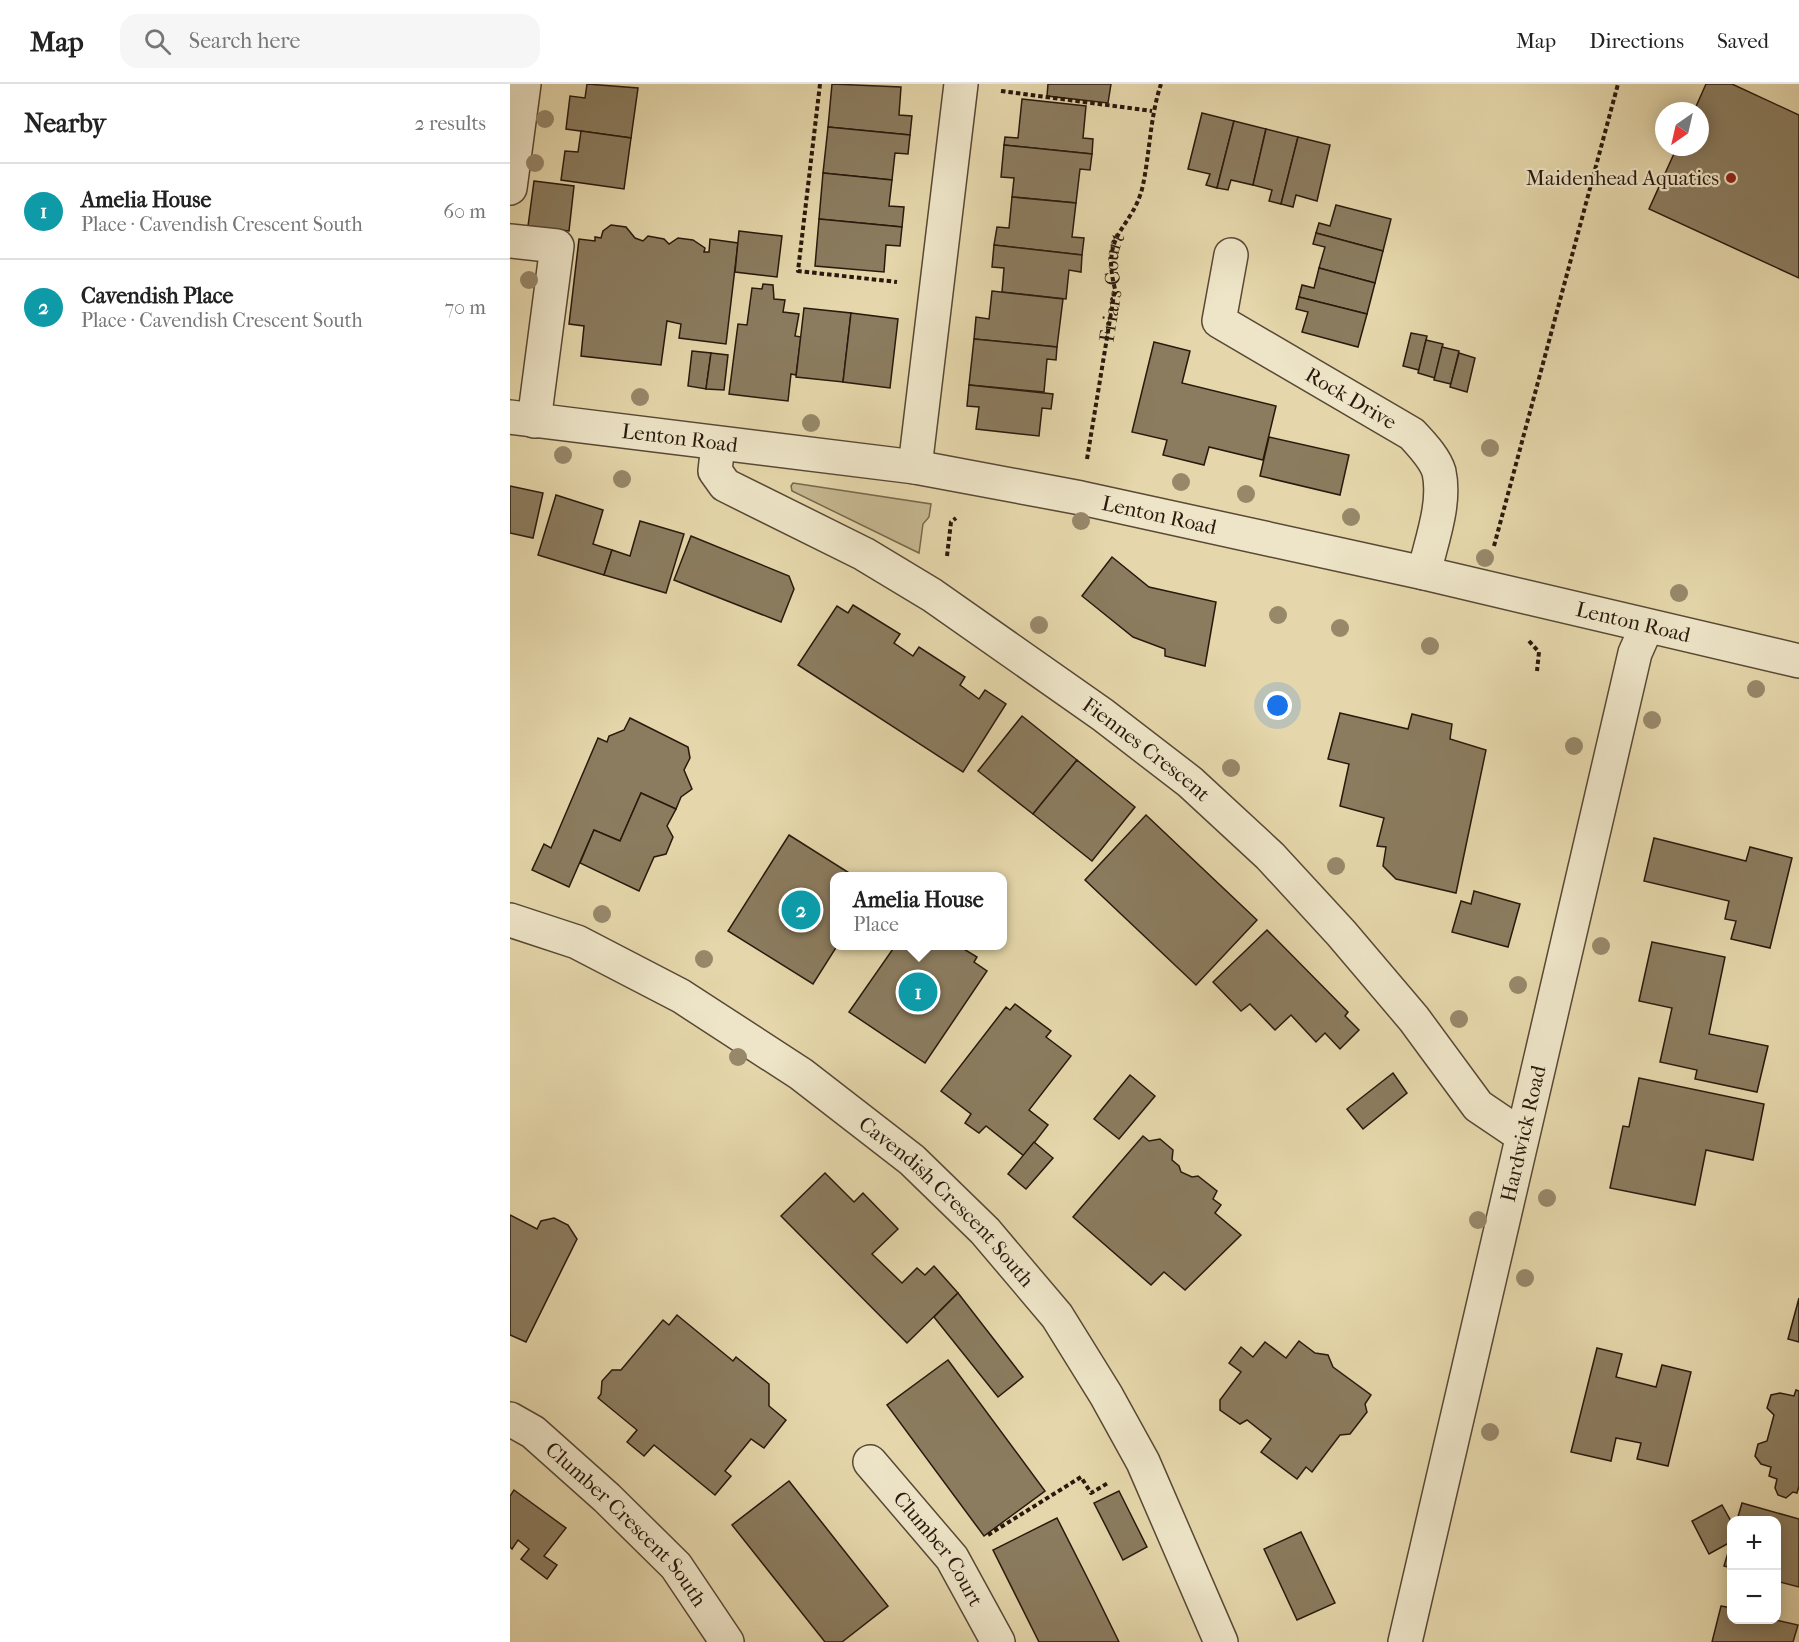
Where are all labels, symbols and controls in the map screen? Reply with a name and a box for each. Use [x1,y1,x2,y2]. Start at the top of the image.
search box [120,14,540,68]
text: Map [30,25,84,58]
icon: search [141,25,174,58]
text: Search here [189,28,300,54]
text: Map [1516,29,1556,53]
text: Directions [1589,29,1684,53]
text: Saved [1717,29,1769,53]
north arrow [1655,102,1709,156]
text: Nearby [24,108,106,139]
text: 2 results [415,112,486,135]
place label: Maidenhead Aquatics [1526,166,1719,190]
marker: Maidenhead Aquatics [1724,171,1738,185]
text: Amelia House [81,187,211,213]
text: 1 [40,200,47,223]
text: 60 m [443,200,486,223]
text: Place · Cavendish Crescent South [81,213,363,236]
street label: Friars Court [1094,228,1130,344]
text: Cavendish Place [81,283,233,309]
text: 2 [38,296,49,319]
text: 70 m [444,296,486,319]
text: Place · Cavendish Crescent South [81,309,363,332]
street label: Rock Drive [1301,362,1401,434]
street label: Lenton Road [620,419,740,457]
street label: Lenton Road [1100,491,1219,539]
street label: Lenton Road [1574,597,1693,647]
your location [1263,691,1292,720]
street label: Fiennes Crescent [1078,692,1215,807]
popup [830,872,1007,950]
text: Amelia House [853,887,984,913]
pin: 2 [782,888,820,932]
text: Place [853,913,899,936]
pin: 1 [898,970,938,1014]
street label: Hardwick Road [1496,1062,1551,1204]
street label: Cavendish Crescent South [854,1111,1039,1292]
street label: Clumber Crescent South [541,1437,712,1611]
street label: Clumber Court [888,1487,988,1611]
map controls [1727,1516,1781,1624]
button: + [1727,1516,1781,1570]
button: − [1727,1570,1781,1624]

